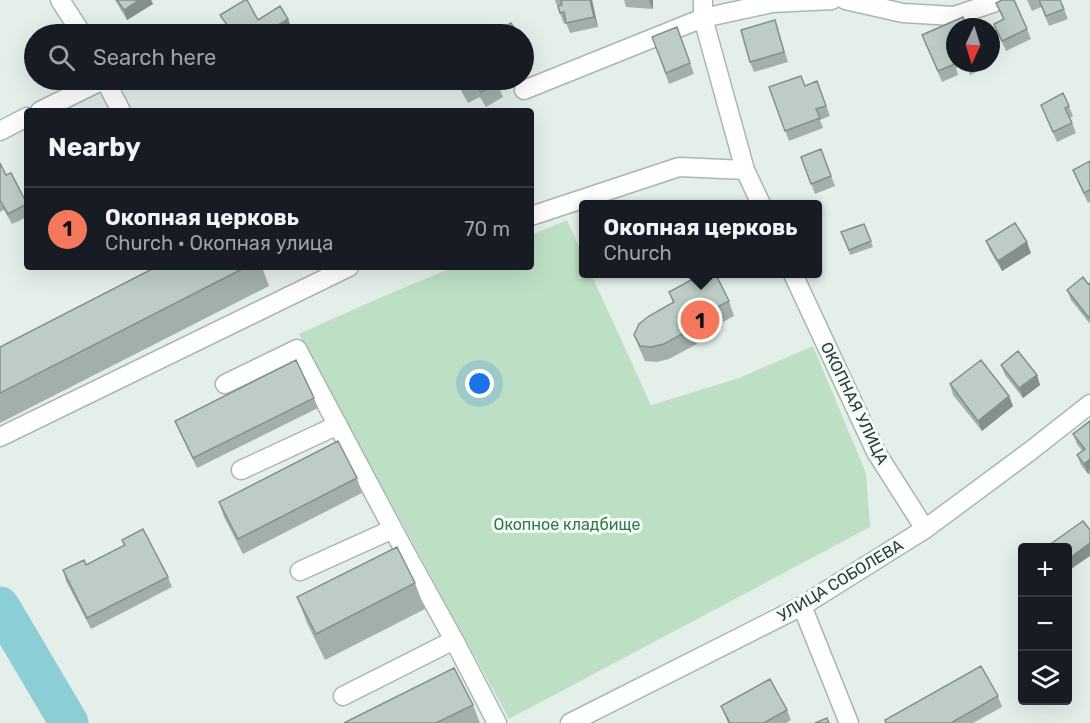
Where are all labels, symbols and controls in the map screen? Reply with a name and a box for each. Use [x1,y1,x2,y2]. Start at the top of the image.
north arrow [946,18,1000,72]
search box [24,24,534,90]
icon: search [45,41,78,74]
text: Search here [93,44,216,71]
text: Nearby [48,132,141,163]
popup [579,200,822,278]
text: Окопная церковь [105,204,299,231]
text: Окопная церковь [603,214,798,241]
text: 1 [63,217,72,241]
text: 70 m [464,217,510,241]
text: Church · Окопная улица [105,231,333,255]
text: Church [603,241,672,265]
pin: 1 [680,298,720,342]
street label: ОКОПНАЯ УЛИЦА [817,339,893,468]
your location [465,369,494,398]
park label: Окопное кладбище [494,515,640,534]
street label: УЛИЦА СОБОЛЕВА [774,535,907,625]
map controls [1018,543,1072,705]
button: + [1018,543,1072,597]
button: − [1018,597,1072,651]
button: layers [1018,651,1072,705]

